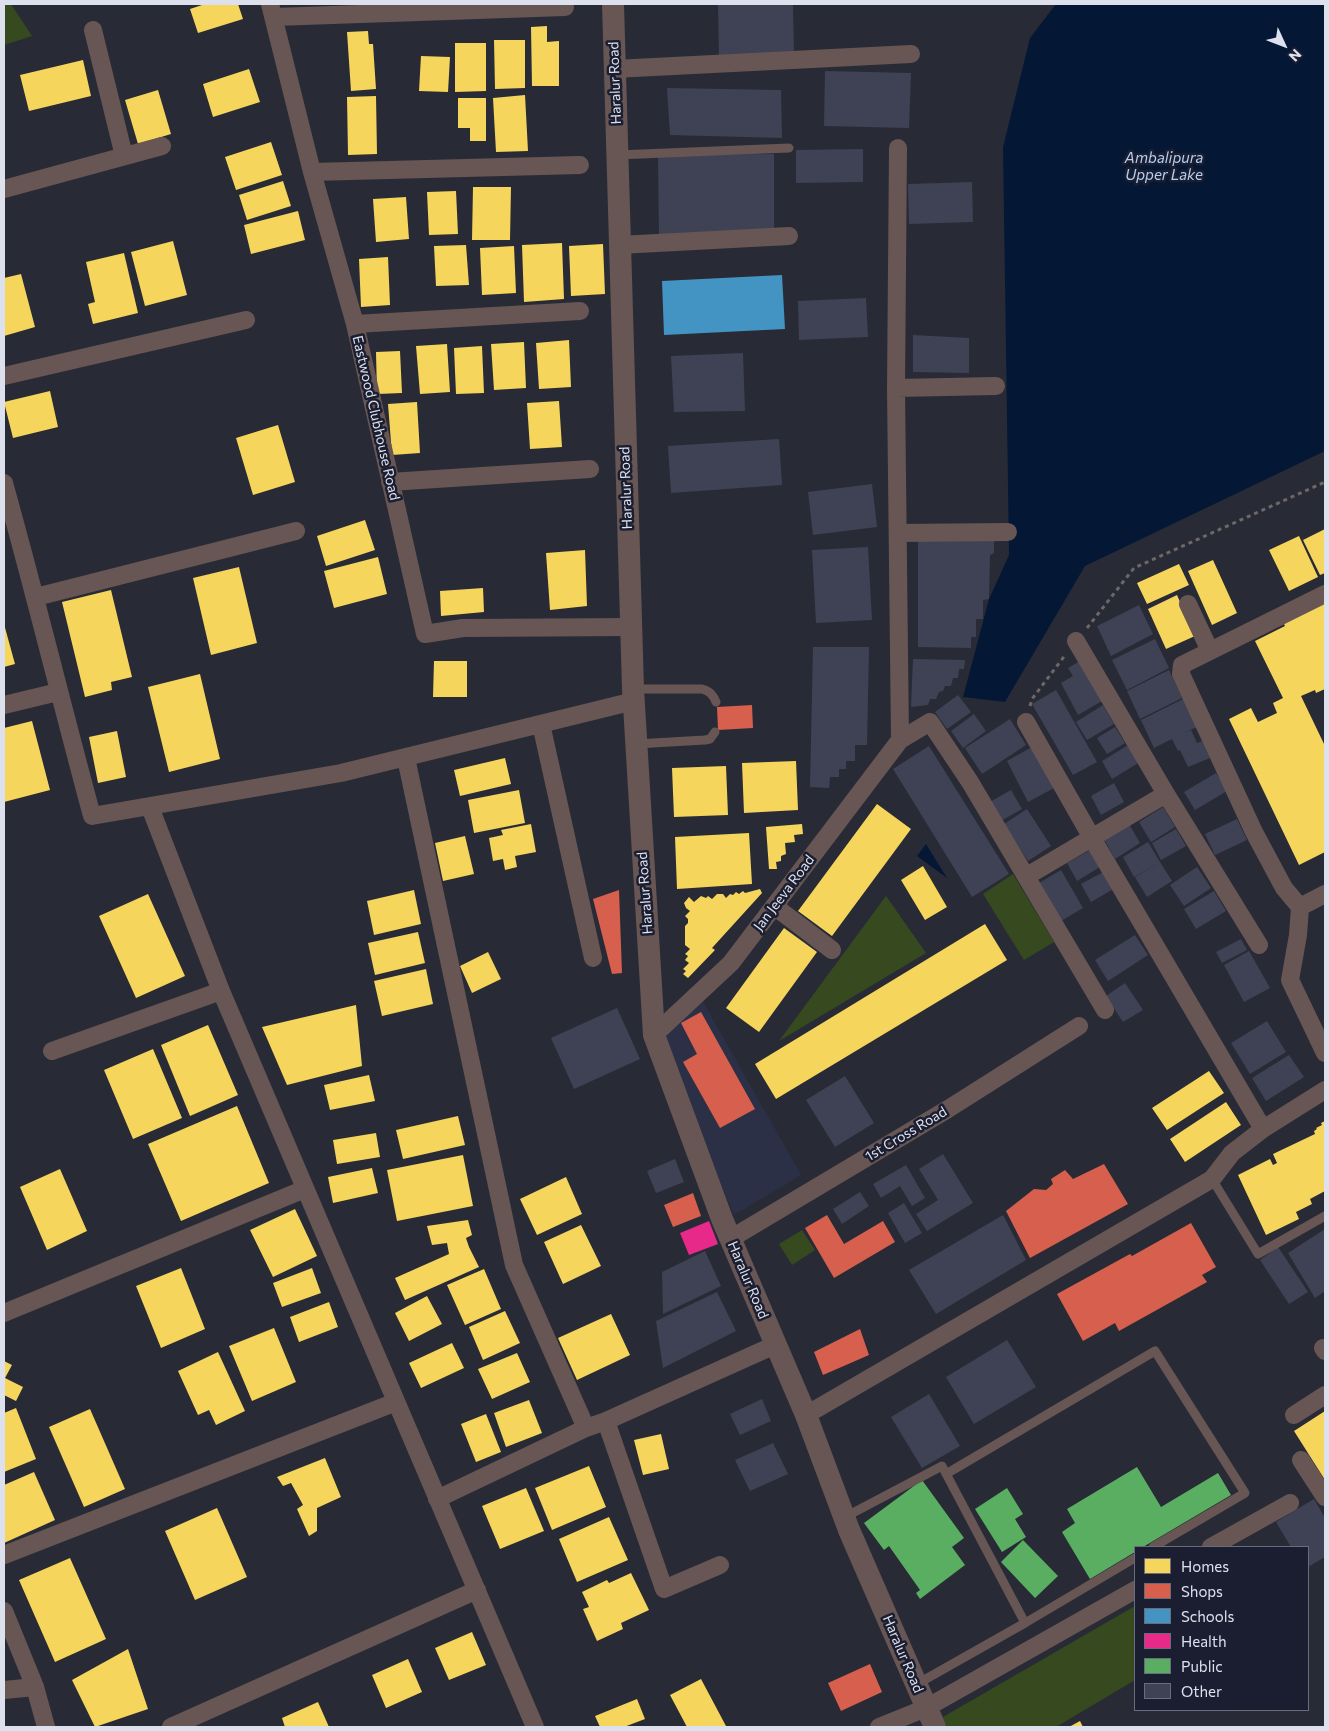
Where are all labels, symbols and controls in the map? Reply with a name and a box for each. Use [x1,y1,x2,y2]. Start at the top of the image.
north arrow [1259,20,1309,70]
street label: Haralur Road [605,41,625,125]
text: N [1286,46,1305,65]
water label: Ambalipura Upper Lake [1125,149,1203,184]
street label: Eastwood Clubhouse Road [349,334,403,502]
street label: Haralur Road [616,446,636,530]
street label: Haralur Road [634,851,656,935]
street label: Jan Jeeva Road [750,852,818,934]
street label: 1st Cross Road [862,1103,950,1165]
street label: Haralur Road [724,1239,772,1321]
legend [1134,1546,1309,1711]
text: Homes [1181,1557,1229,1575]
text: Shops [1181,1582,1223,1600]
text: Schools [1181,1607,1234,1625]
street label: Haralur Road [879,1613,927,1695]
text: Health [1181,1632,1227,1650]
text: Public [1181,1657,1223,1675]
text: Other [1181,1682,1222,1700]

